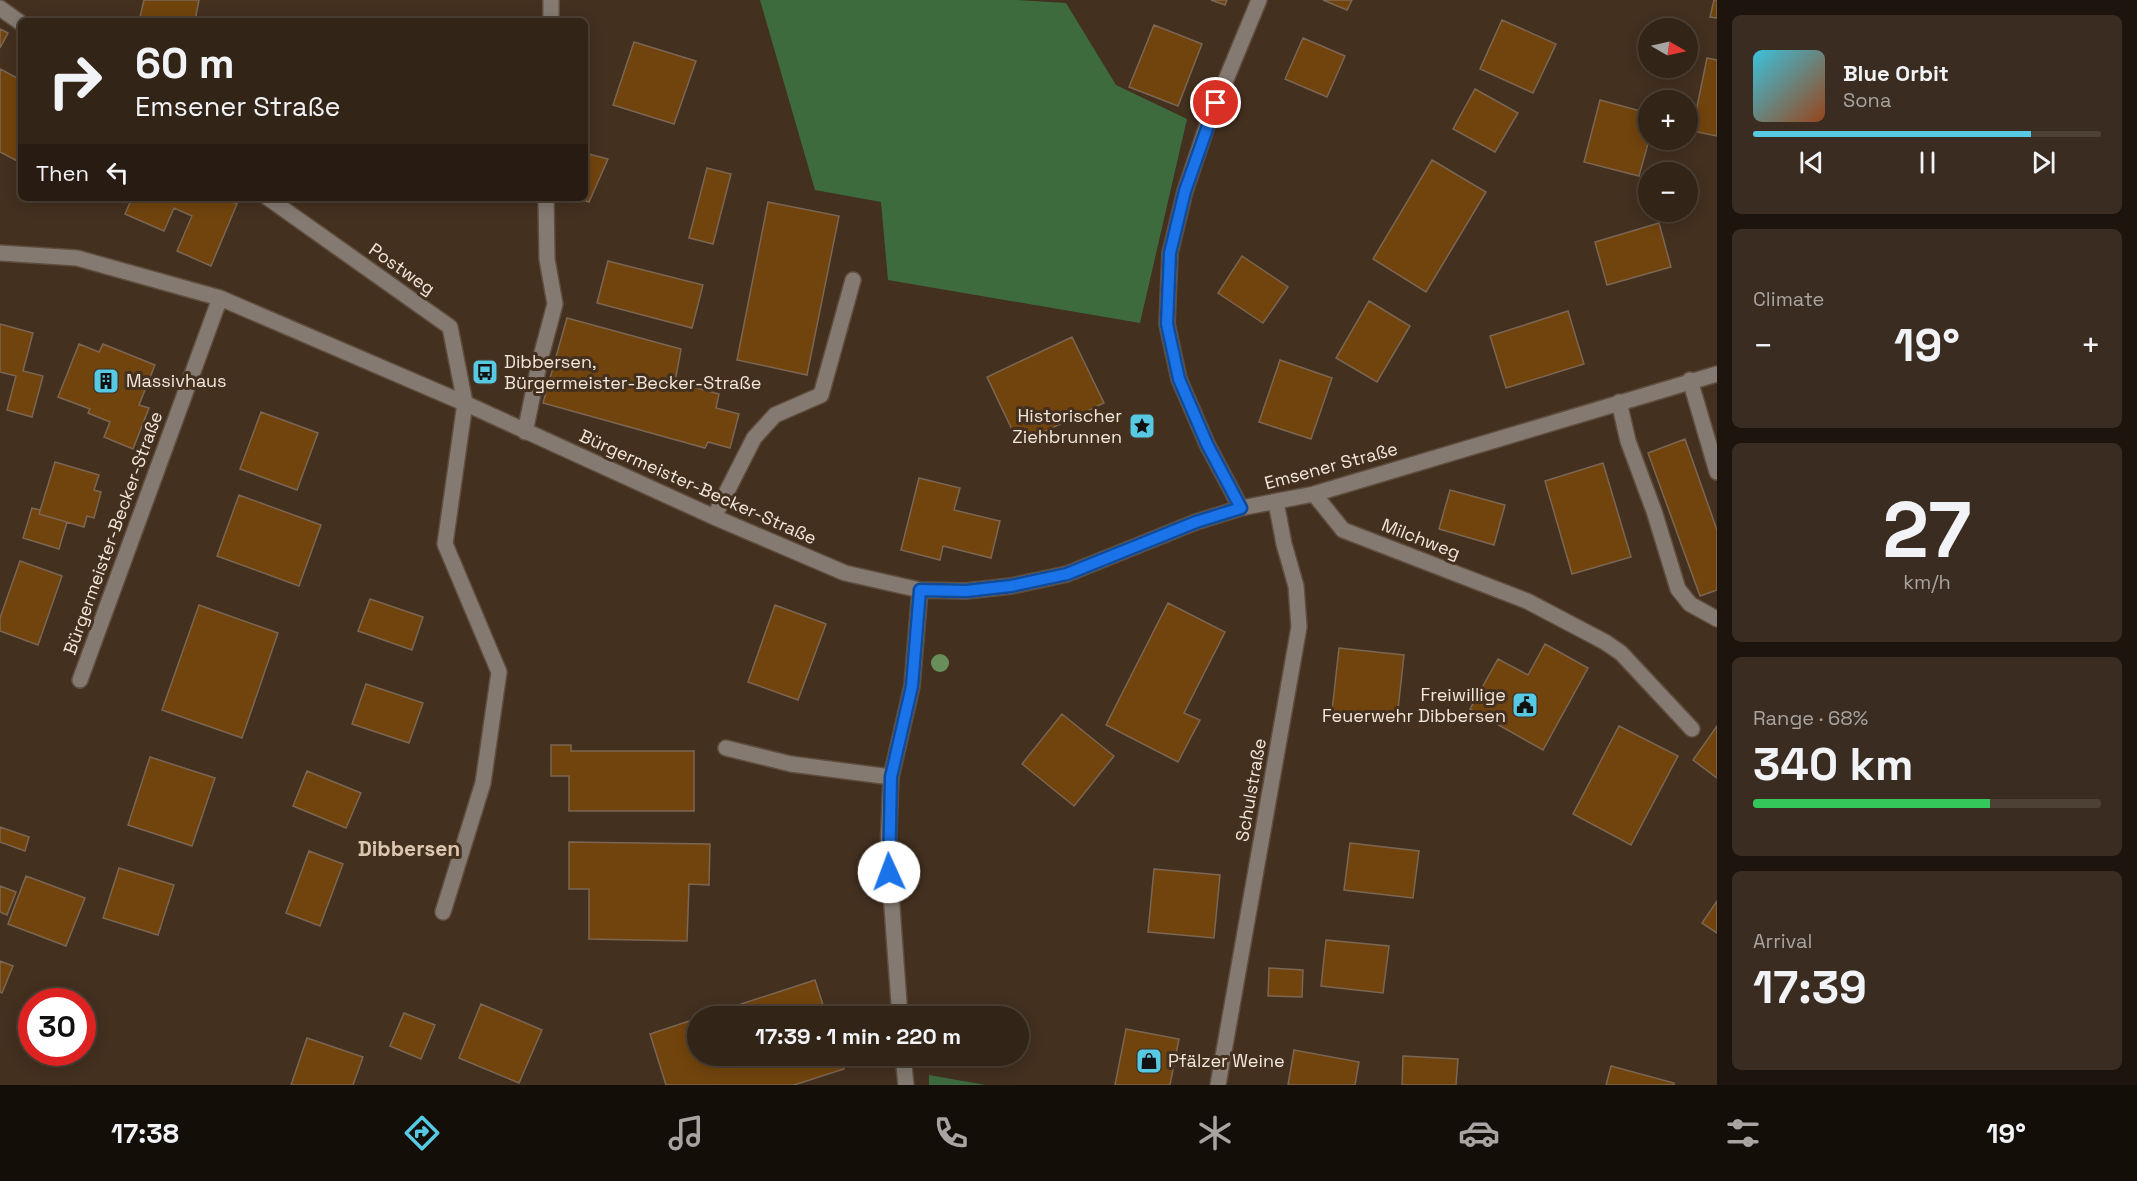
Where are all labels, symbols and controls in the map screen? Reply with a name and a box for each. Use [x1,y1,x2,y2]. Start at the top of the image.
north arrow [1638,18,1698,78]
map controls [1638,18,1698,222]
text: 60 m [135,37,235,90]
icon: right [36,42,114,120]
text: Blue Orbit [1843,59,1949,87]
pin [1190,77,1241,128]
icon: arrive [1199,86,1232,119]
text: Sona [1843,87,1891,113]
text: Emsener Straße [135,89,340,124]
button: + [1638,90,1698,150]
icon: previous [1795,146,1828,179]
icon: pause [1911,146,1944,179]
icon: next [2027,146,2060,179]
icon: left [101,156,134,189]
text: Then [36,159,89,187]
button: − [1638,162,1698,222]
street label: Postweg [365,237,440,300]
text: Climate [1753,286,1824,312]
text: 19° [1894,317,1960,374]
text: − [1753,325,1773,367]
text: + [2081,325,2101,367]
place label: Dibbersen, Bürgermeister-Becker-Straße [504,350,761,394]
bus stop icon: Dibbersen, Bürgermeister-Becker-Straße [470,357,500,387]
building icon: Massivhaus [91,366,121,396]
place label: Massivhaus [126,369,227,392]
place label: Historischer Ziehbrunnen [1012,404,1122,448]
street label: Bürgermeister-Becker-Straße [58,408,167,658]
place icon: Historischer Ziehbrunnen [1127,411,1157,441]
street label: Bürgermeister-Becker-Straße [576,424,820,549]
street label: Emsener Straße [1262,437,1400,494]
text: 27 [1883,480,1971,580]
street label: Milchweg [1379,513,1464,564]
text: km/h [1903,569,1951,595]
place label: Freiwillige Feuerwehr Dibbersen [1322,683,1506,727]
public building icon: Freiwillige Feuerwehr Dibbersen [1510,690,1540,720]
text: Range · 68% [1753,705,1868,731]
street label: Schulstraße [1230,736,1271,843]
text: 340 km [1753,736,1913,793]
district label: Dibbersen [358,835,460,862]
position arrow [857,840,921,904]
text: Arrival [1753,928,1812,954]
text: 17:39 [1753,959,1867,1016]
speed limit sign: 30 [18,988,96,1066]
text: 17:39 · 1 min · 220 m [755,1022,961,1050]
shop icon: Pfälzer Weine [1134,1046,1164,1076]
place label: Pfälzer Weine [1168,1049,1285,1072]
icon: directions [401,1112,443,1154]
icon: music [665,1112,707,1154]
icon: phone [930,1112,972,1154]
icon: climate [1194,1112,1236,1154]
icon: car [1458,1112,1500,1154]
icon: filters [1722,1112,1764,1154]
text: 17:38 [111,1116,179,1151]
text: 19° [1986,1116,2026,1151]

